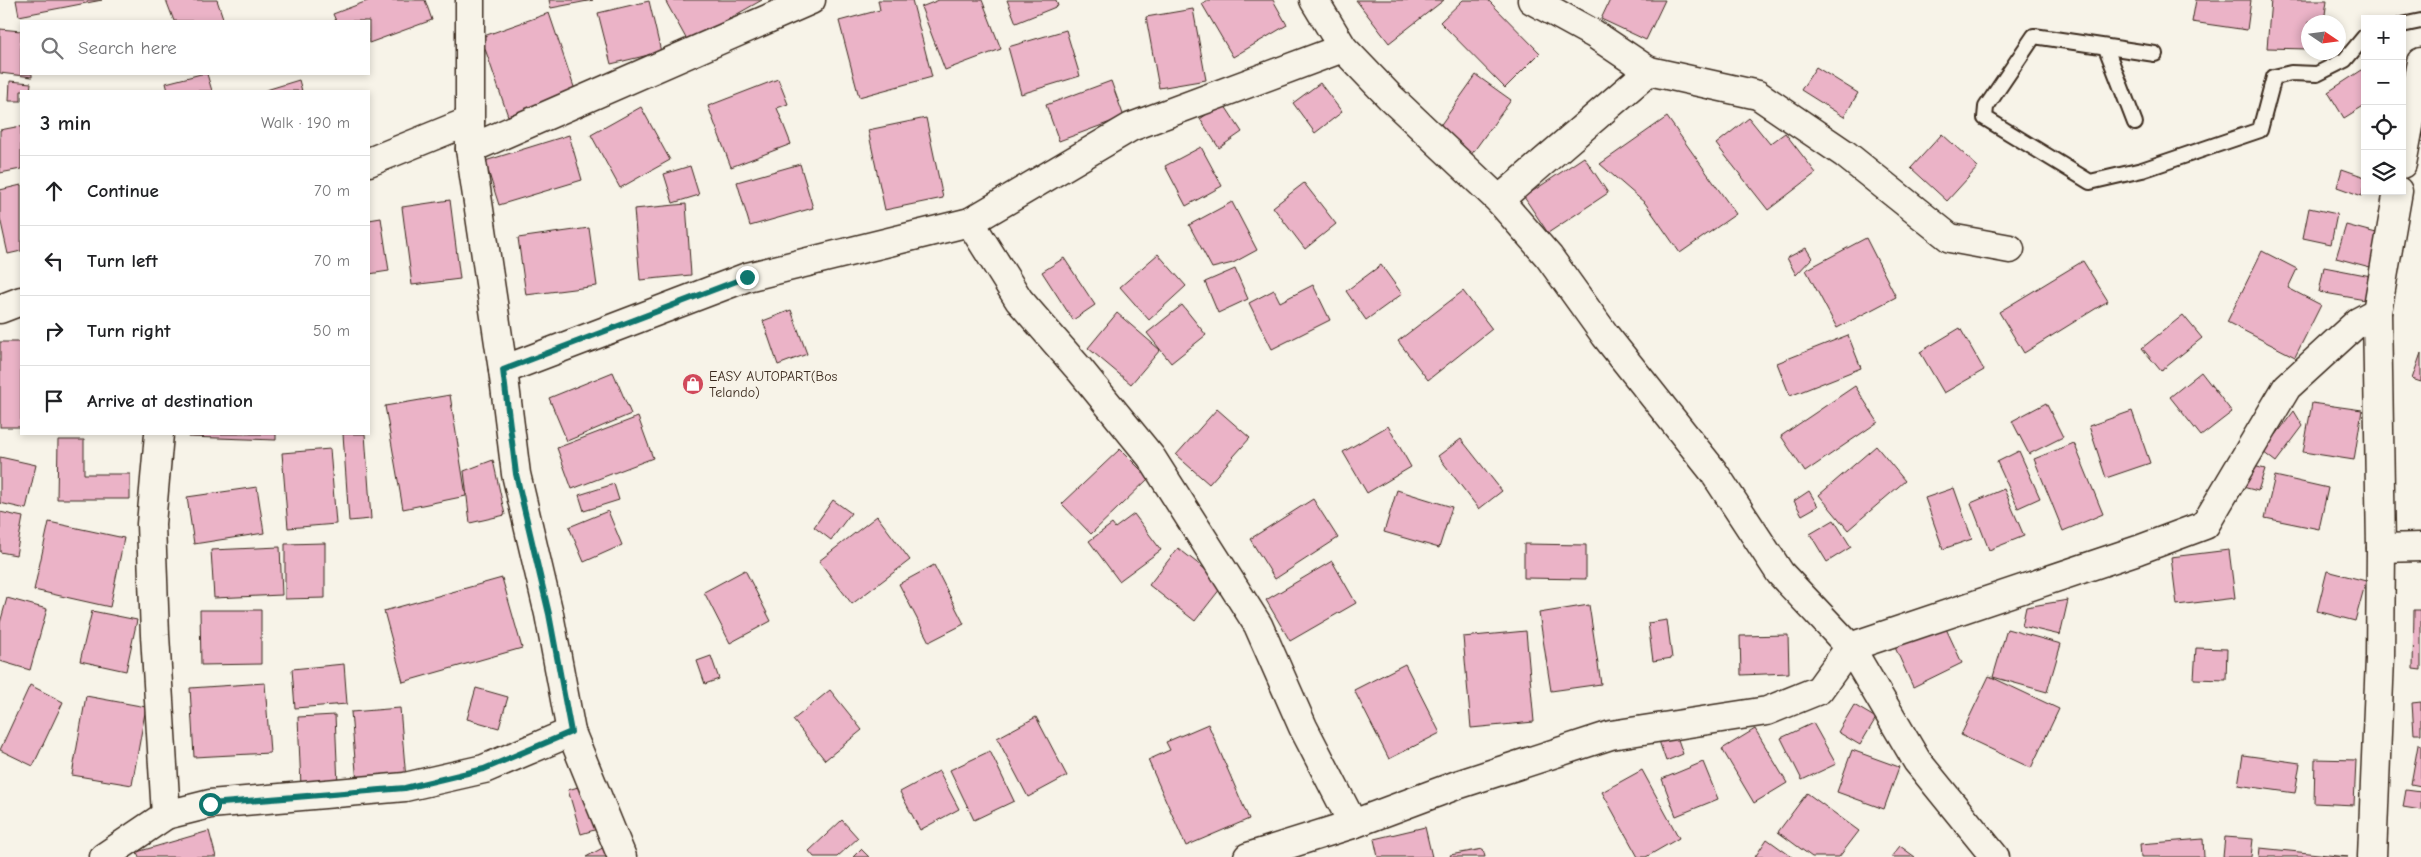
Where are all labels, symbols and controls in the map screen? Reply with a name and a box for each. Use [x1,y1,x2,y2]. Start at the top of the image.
north arrow [2301,15,2346,60]
map controls [2361,15,2406,195]
button: + [2361,15,2406,60]
search box [20,20,370,75]
icon: search [38,34,66,62]
text: Search here [78,37,177,59]
button: − [2361,60,2406,105]
button: locate [2361,105,2406,150]
text: 3 min [40,111,91,135]
text: Walk · 190 m [261,114,350,132]
button: layers [2361,150,2406,195]
icon: ahead [40,177,68,205]
text: Continue [87,180,159,202]
text: 70 m [314,182,350,200]
icon: left [40,247,68,275]
text: Turn left [87,250,158,272]
text: 70 m [314,252,350,270]
route end [736,266,759,289]
icon: right [40,317,68,345]
text: Turn right [87,320,171,342]
text: 50 m [313,322,350,340]
place label: EASY AUTOPART(Bos Telando) [709,368,838,401]
shop icon: EASY AUTOPART(Bos Telando) [681,372,705,396]
icon: arrive [40,387,68,415]
text: Arrive at destination [87,390,253,412]
route start [199,793,222,816]

